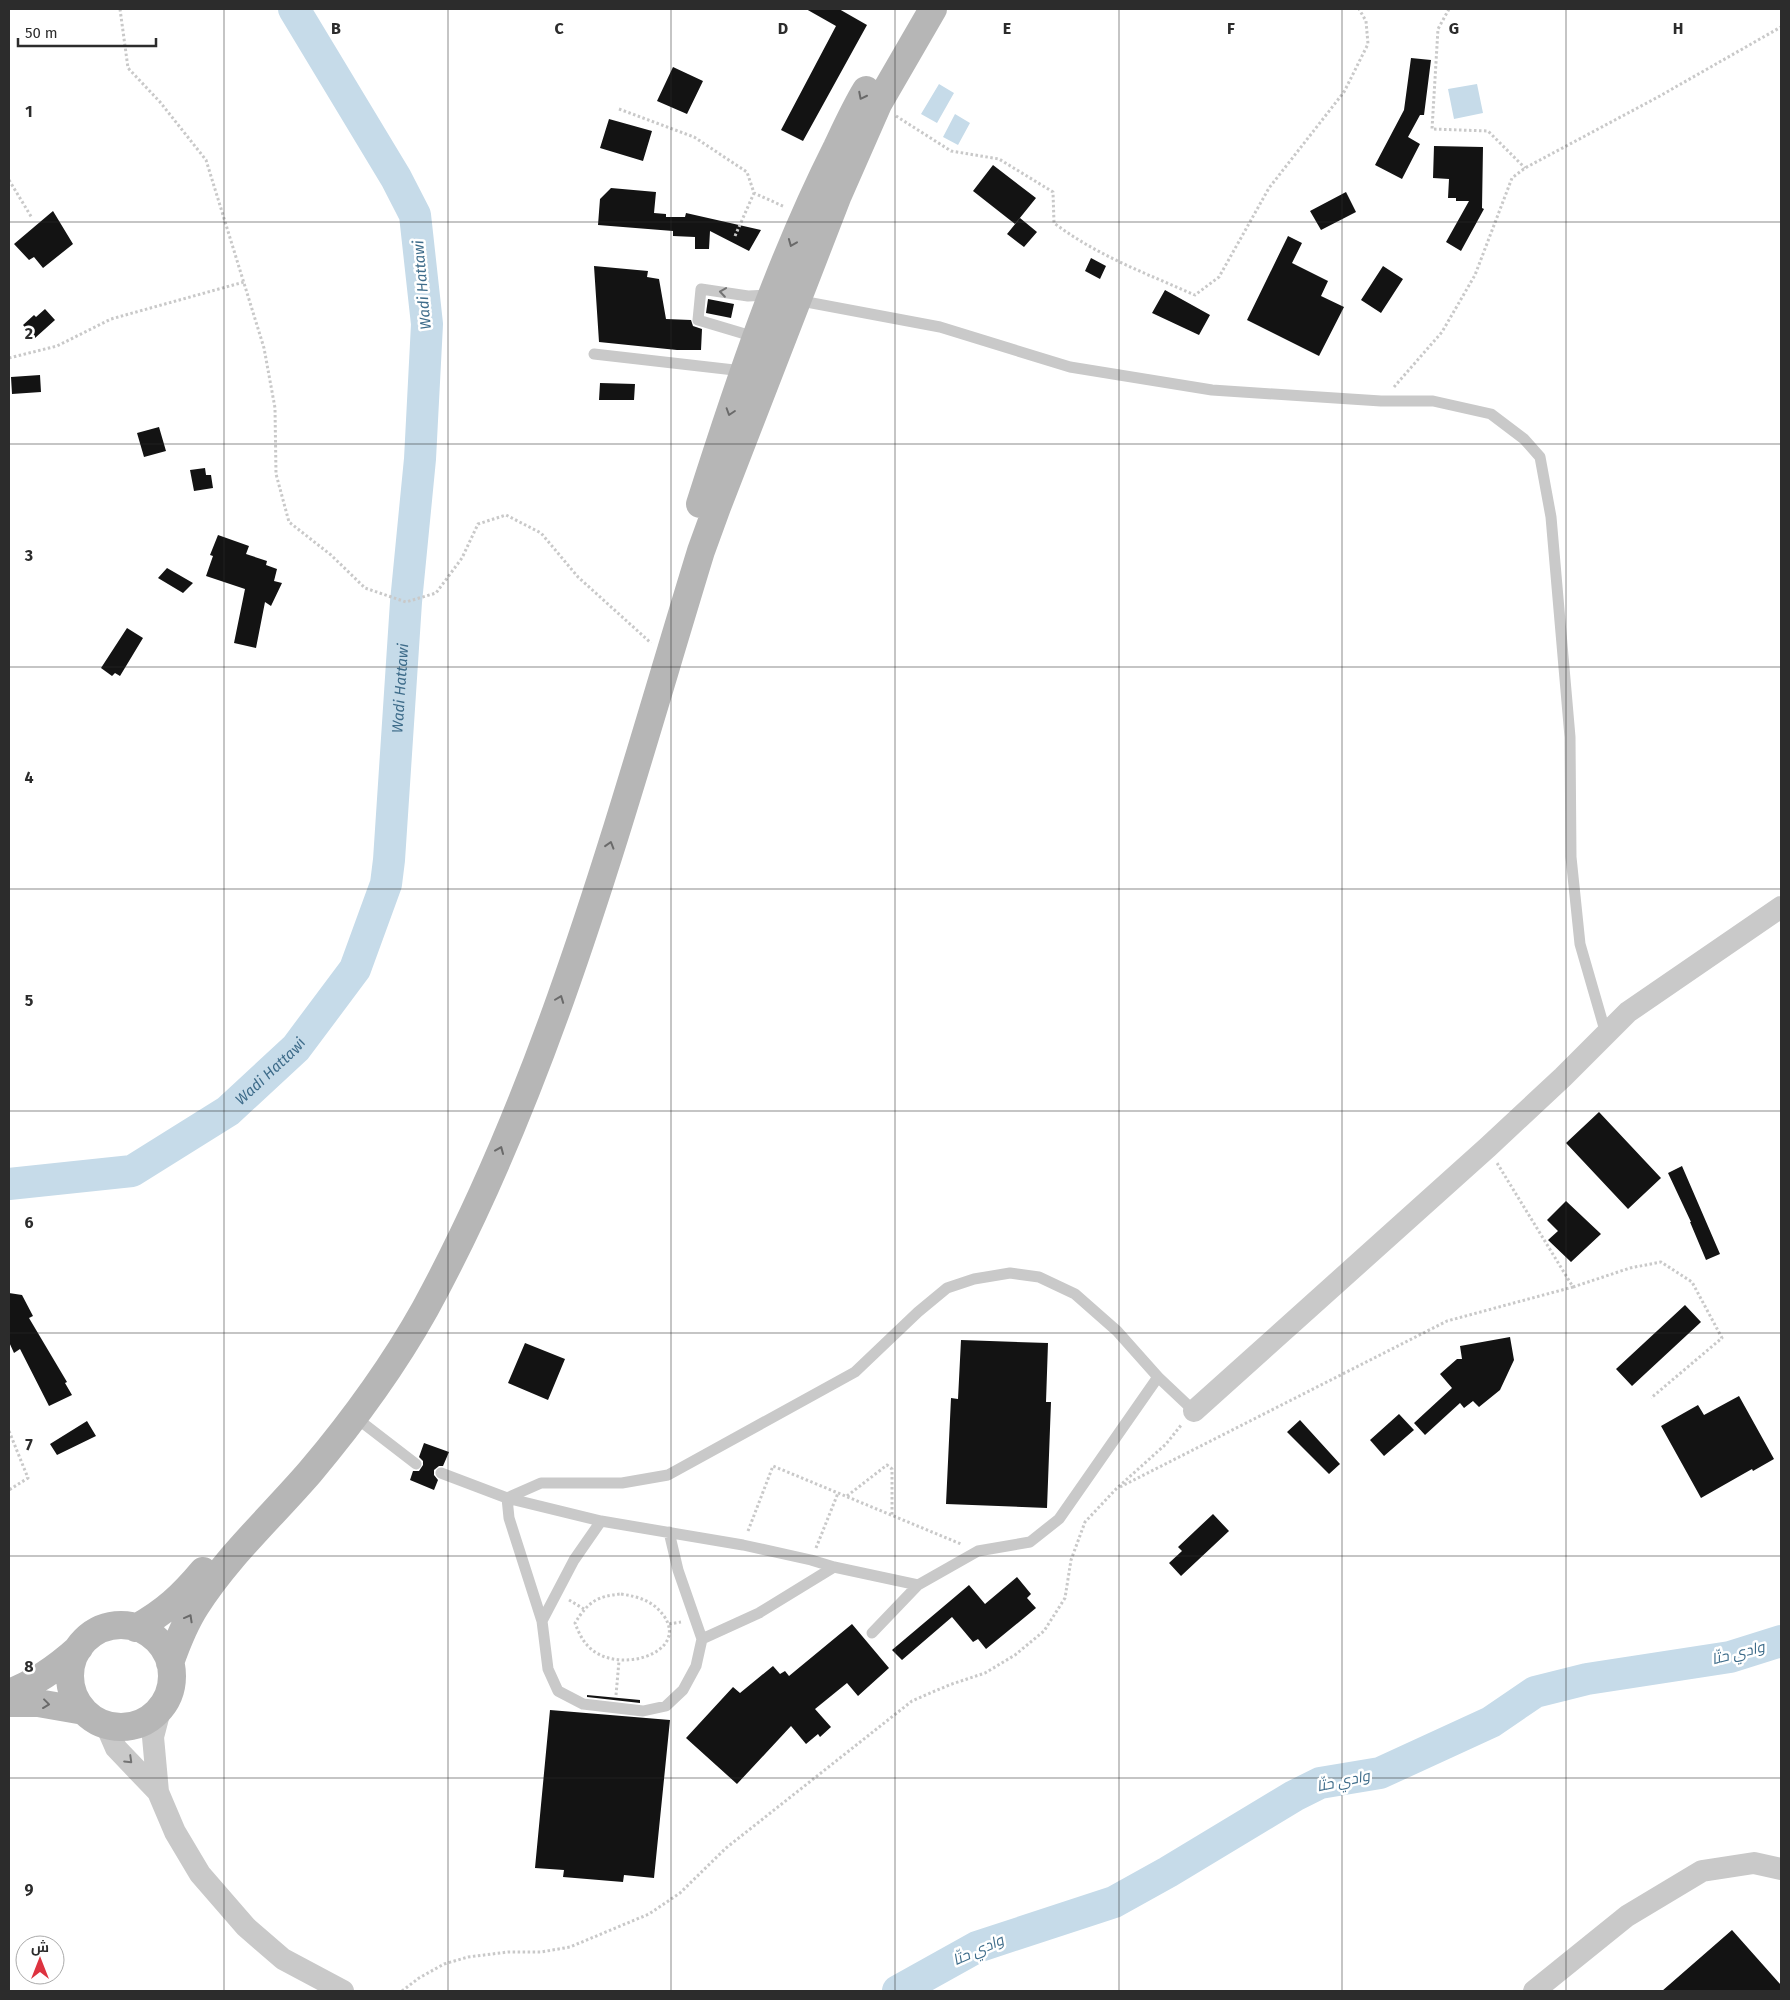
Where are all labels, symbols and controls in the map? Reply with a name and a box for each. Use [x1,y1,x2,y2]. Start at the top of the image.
scale bar [18,15,155,47]
text: B [331,19,341,38]
text: C [554,19,564,38]
text: D [778,19,788,38]
text: E [1003,19,1011,38]
text: F [1227,19,1235,38]
text: G [1449,19,1459,38]
text: H [1673,19,1683,38]
text: 50 m [25,24,58,42]
one-way arrow [858,91,868,100]
text: 1 [25,102,33,121]
one-way arrow [788,238,798,247]
water label: Wadi Hattawi [409,239,435,331]
one-way arrow [719,287,727,298]
text: 2 [25,324,33,343]
one-way arrow [725,407,735,415]
text: 3 [24,546,33,565]
water label: Wadi Hattawi [388,643,412,734]
text: 4 [24,768,34,787]
one-way arrow [605,841,615,850]
text: 5 [25,991,34,1010]
one-way arrow [554,995,564,1004]
water label: Wadi Hattawi [231,1034,309,1109]
one-way arrow [493,1146,504,1155]
text: 6 [24,1213,34,1232]
text: 7 [25,1435,33,1454]
one-way arrow [183,1614,193,1623]
water label: وادي حتّا [1710,1637,1768,1671]
text: 8 [24,1657,34,1676]
one-way arrow [43,1698,51,1709]
one-way arrow [124,1754,133,1763]
water label: وادي حتّا [1315,1766,1373,1798]
text: 9 [25,1880,34,1899]
water label: وادي حتّا [950,1930,1008,1972]
north arrow [15,1935,65,1985]
text: ش [31,1939,49,1956]

